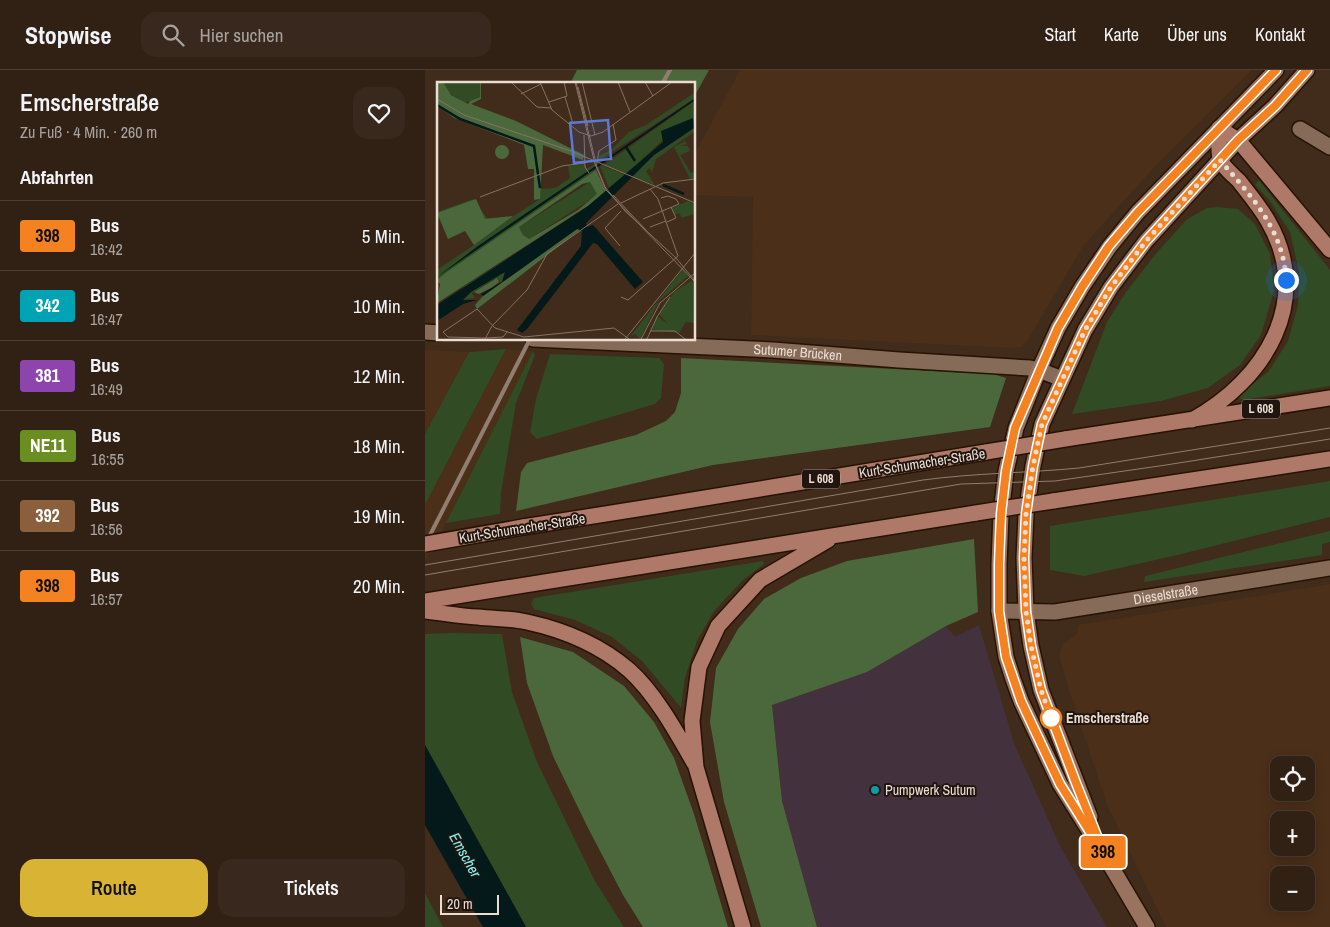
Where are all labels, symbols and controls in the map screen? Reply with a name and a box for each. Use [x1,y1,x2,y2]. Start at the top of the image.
search box [141,12,491,57]
text: Stopwise [25,19,111,51]
icon: search [159,21,187,49]
text: Hier suchen [199,22,283,48]
text: Start [1045,22,1076,47]
text: Karte [1104,22,1139,47]
text: Über uns [1167,22,1227,47]
text: Kontakt [1255,22,1305,47]
inset map [437,82,695,340]
text: Emscherstraße [20,86,159,118]
button: heart [353,87,405,139]
text: Zu Fuß · 4 Min. · 260 m [20,121,157,143]
text: Abfahrten [20,164,94,190]
text: Bus [90,212,119,238]
text: 398 [35,223,60,248]
text: 5 Min. [362,223,405,249]
text: 16:42 [90,238,123,260]
your location [1274,268,1299,293]
text: Bus [90,282,119,308]
text: 342 [35,293,60,318]
text: 10 Min. [353,293,405,319]
text: 16:47 [90,308,123,330]
street label: Sutumer Brücken [753,340,843,364]
text: Bus [90,352,119,378]
text: 381 [35,363,60,388]
text: 12 Min. [353,363,405,389]
text: 16:49 [90,378,123,400]
road number: L 608 [1242,399,1280,418]
text: Bus [91,422,121,448]
text: NE11 [30,433,66,458]
text: 18 Min. [353,433,405,459]
street label: Kurt-Schumacher-Straße [858,444,986,482]
text: 16:55 [91,448,124,470]
road number: L 608 [802,469,840,488]
text: Bus [90,492,119,518]
text: 392 [35,503,60,528]
text: 19 Min. [353,503,405,529]
street label: Kurt-Schumacher-Straße [458,509,586,547]
text: 16:56 [90,518,123,540]
text: Bus [90,562,119,588]
text: 398 [35,573,60,598]
text: 20 Min. [353,573,405,599]
street label: Dieselstraße [1132,580,1199,608]
text: 16:57 [90,588,123,610]
marker: Emscherstraße [1040,707,1062,729]
place label: Emscherstraße [1066,709,1149,727]
map controls [1270,756,1315,911]
button: locate [1270,756,1315,801]
place label: Pumpwerk Sutum [885,781,976,799]
marker: Pumpwerk Sutum [869,784,881,796]
button: + [1270,811,1315,856]
water label: Emscher [444,828,487,882]
line badge: 398 [1074,836,1132,868]
text: 398 [1091,839,1115,864]
button: Route [20,859,208,917]
button: Tickets [218,859,405,917]
button: − [1270,866,1315,911]
scale bar [440,892,499,915]
text: 20 m [447,895,473,913]

